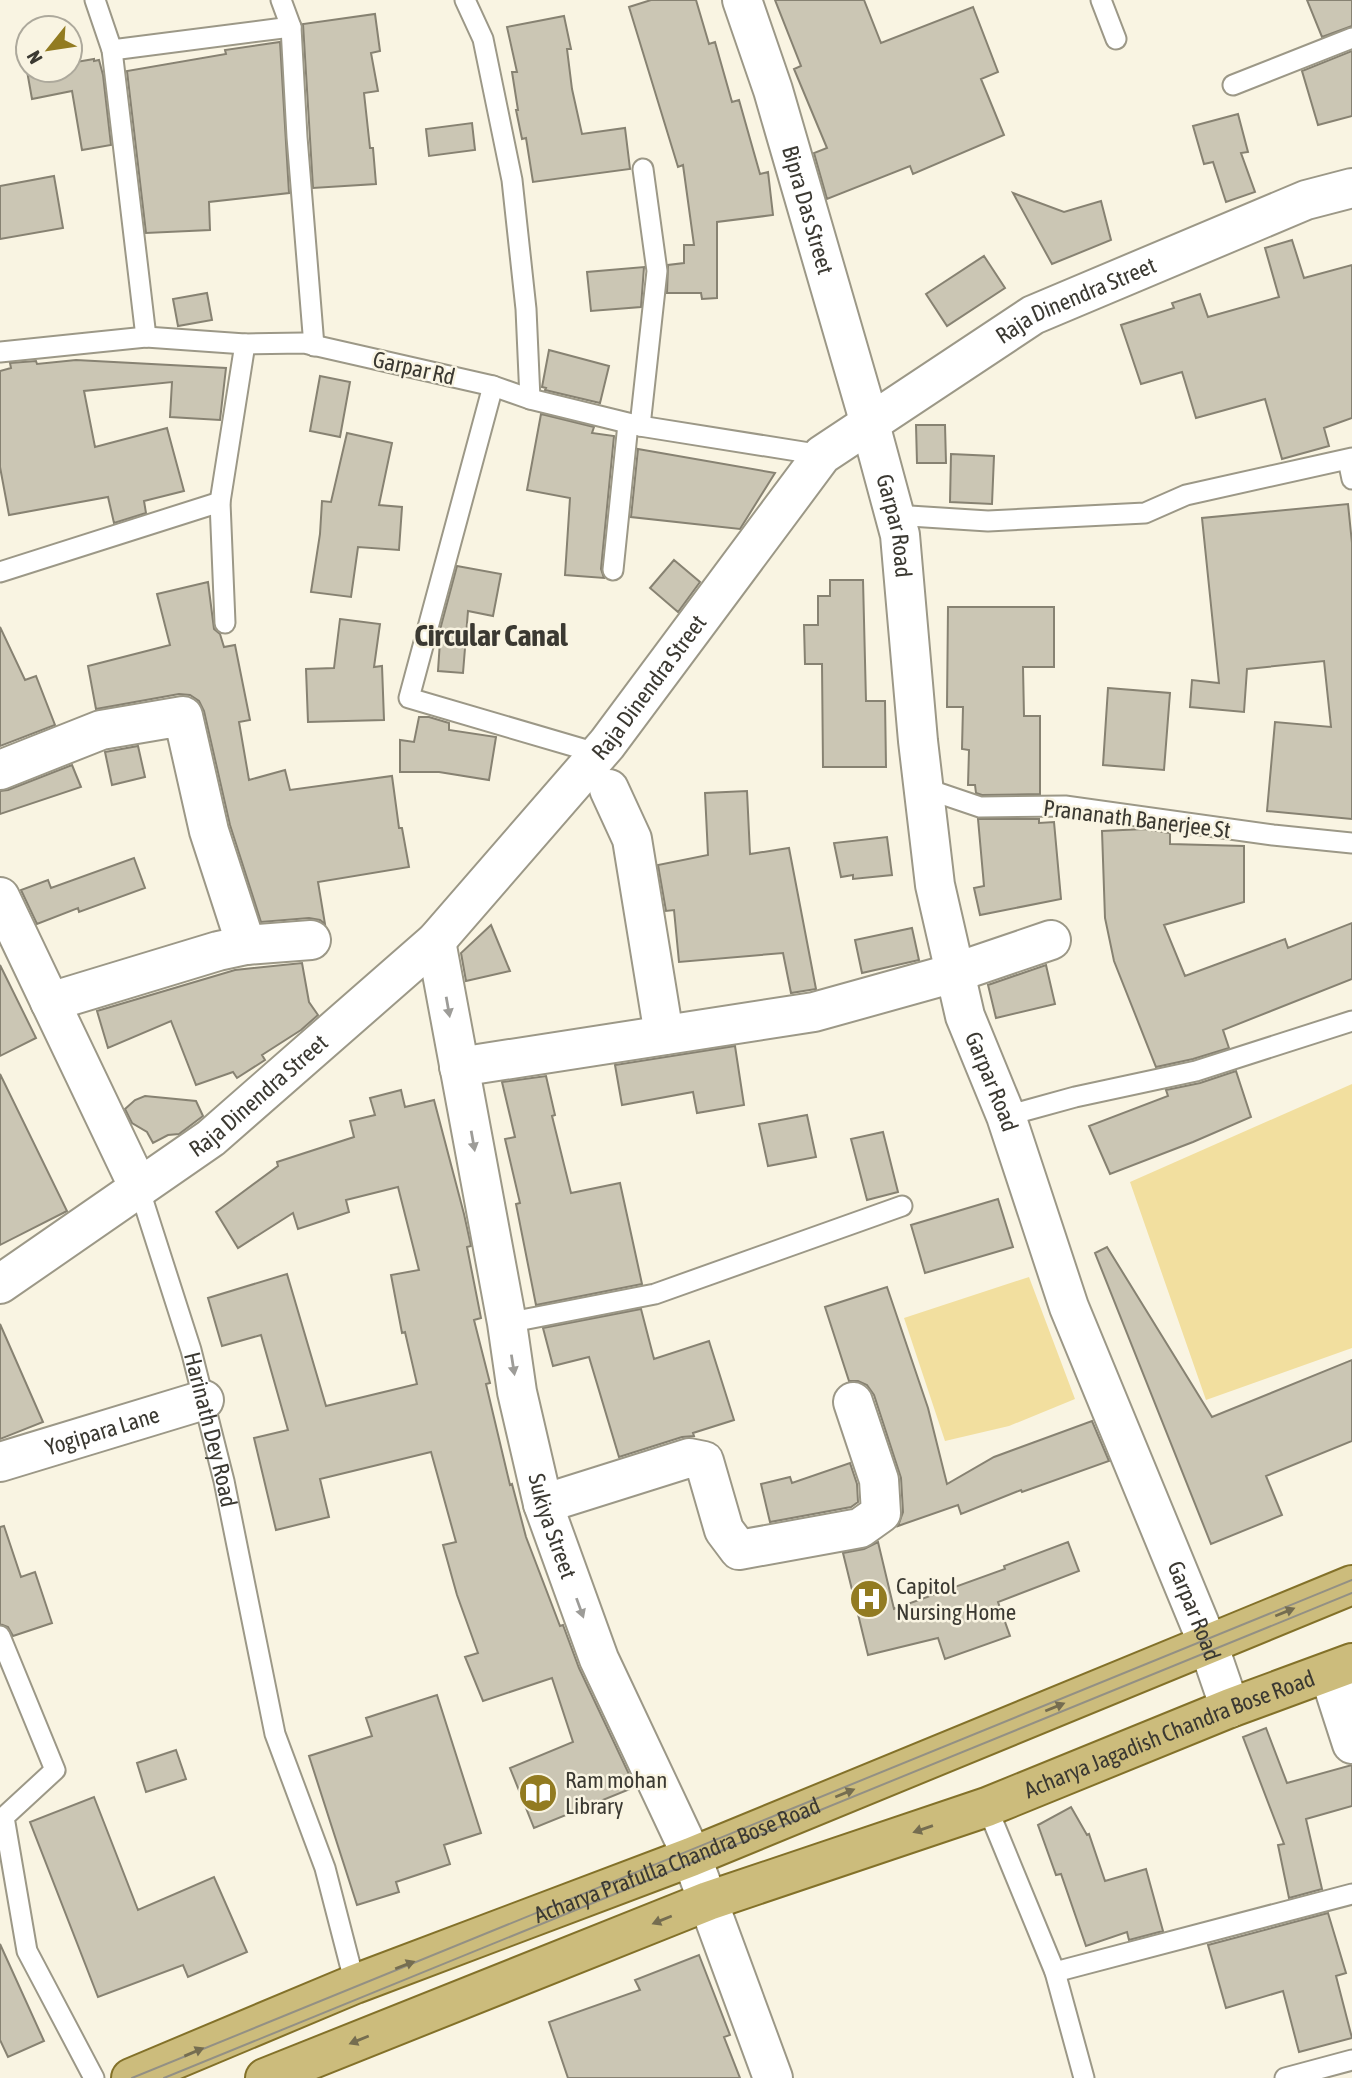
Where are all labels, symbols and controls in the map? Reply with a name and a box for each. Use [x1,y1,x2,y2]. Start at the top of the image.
north arrow [14,14,84,84]
text: N [22,47,47,68]
street label: Bipra Das Street [777,143,839,277]
street label: Raja Dinendra Street [991,252,1160,349]
street label: Garpar Rd [370,346,458,390]
street label: Garpar Road [871,471,917,579]
street label: Raja Dinendra Street [586,610,711,765]
district label: Circular Canal [414,618,569,652]
street label: Prananath Banerjee St [1042,795,1232,843]
one-way arrow [443,997,454,1019]
street label: Garpar Road [960,1028,1023,1135]
street label: Raja Dinendra Street [184,1029,333,1162]
one-way arrow [468,1130,479,1152]
street label: Harinath Dey Road [179,1349,242,1509]
one-way arrow [508,1354,519,1376]
street label: Yogipara Lane [42,1401,163,1460]
street label: Sukiya Street [523,1471,582,1582]
street label: Garpar Road [1162,1557,1226,1664]
place label: Capitol Nursing Home [896,1573,1016,1625]
hospital icon: Capitol Nursing Home [848,1578,890,1620]
one-way arrow [575,1597,586,1618]
one-way arrow [1274,1607,1295,1618]
street label: Acharya Jagadish Chandra Bose Road [1020,1665,1318,1803]
one-way arrow [1045,1701,1066,1712]
place label: Ram mohan Library [565,1767,667,1819]
library icon: Ram mohan Library [517,1772,559,1814]
one-way arrow [834,1788,855,1799]
street label: Acharya Prafulla Chandra Bose Road [530,1792,824,1928]
one-way arrow [912,1824,933,1835]
one-way arrow [651,1914,672,1925]
one-way arrow [394,1960,415,1971]
one-way arrow [349,2035,370,2046]
one-way arrow [184,2046,205,2057]

